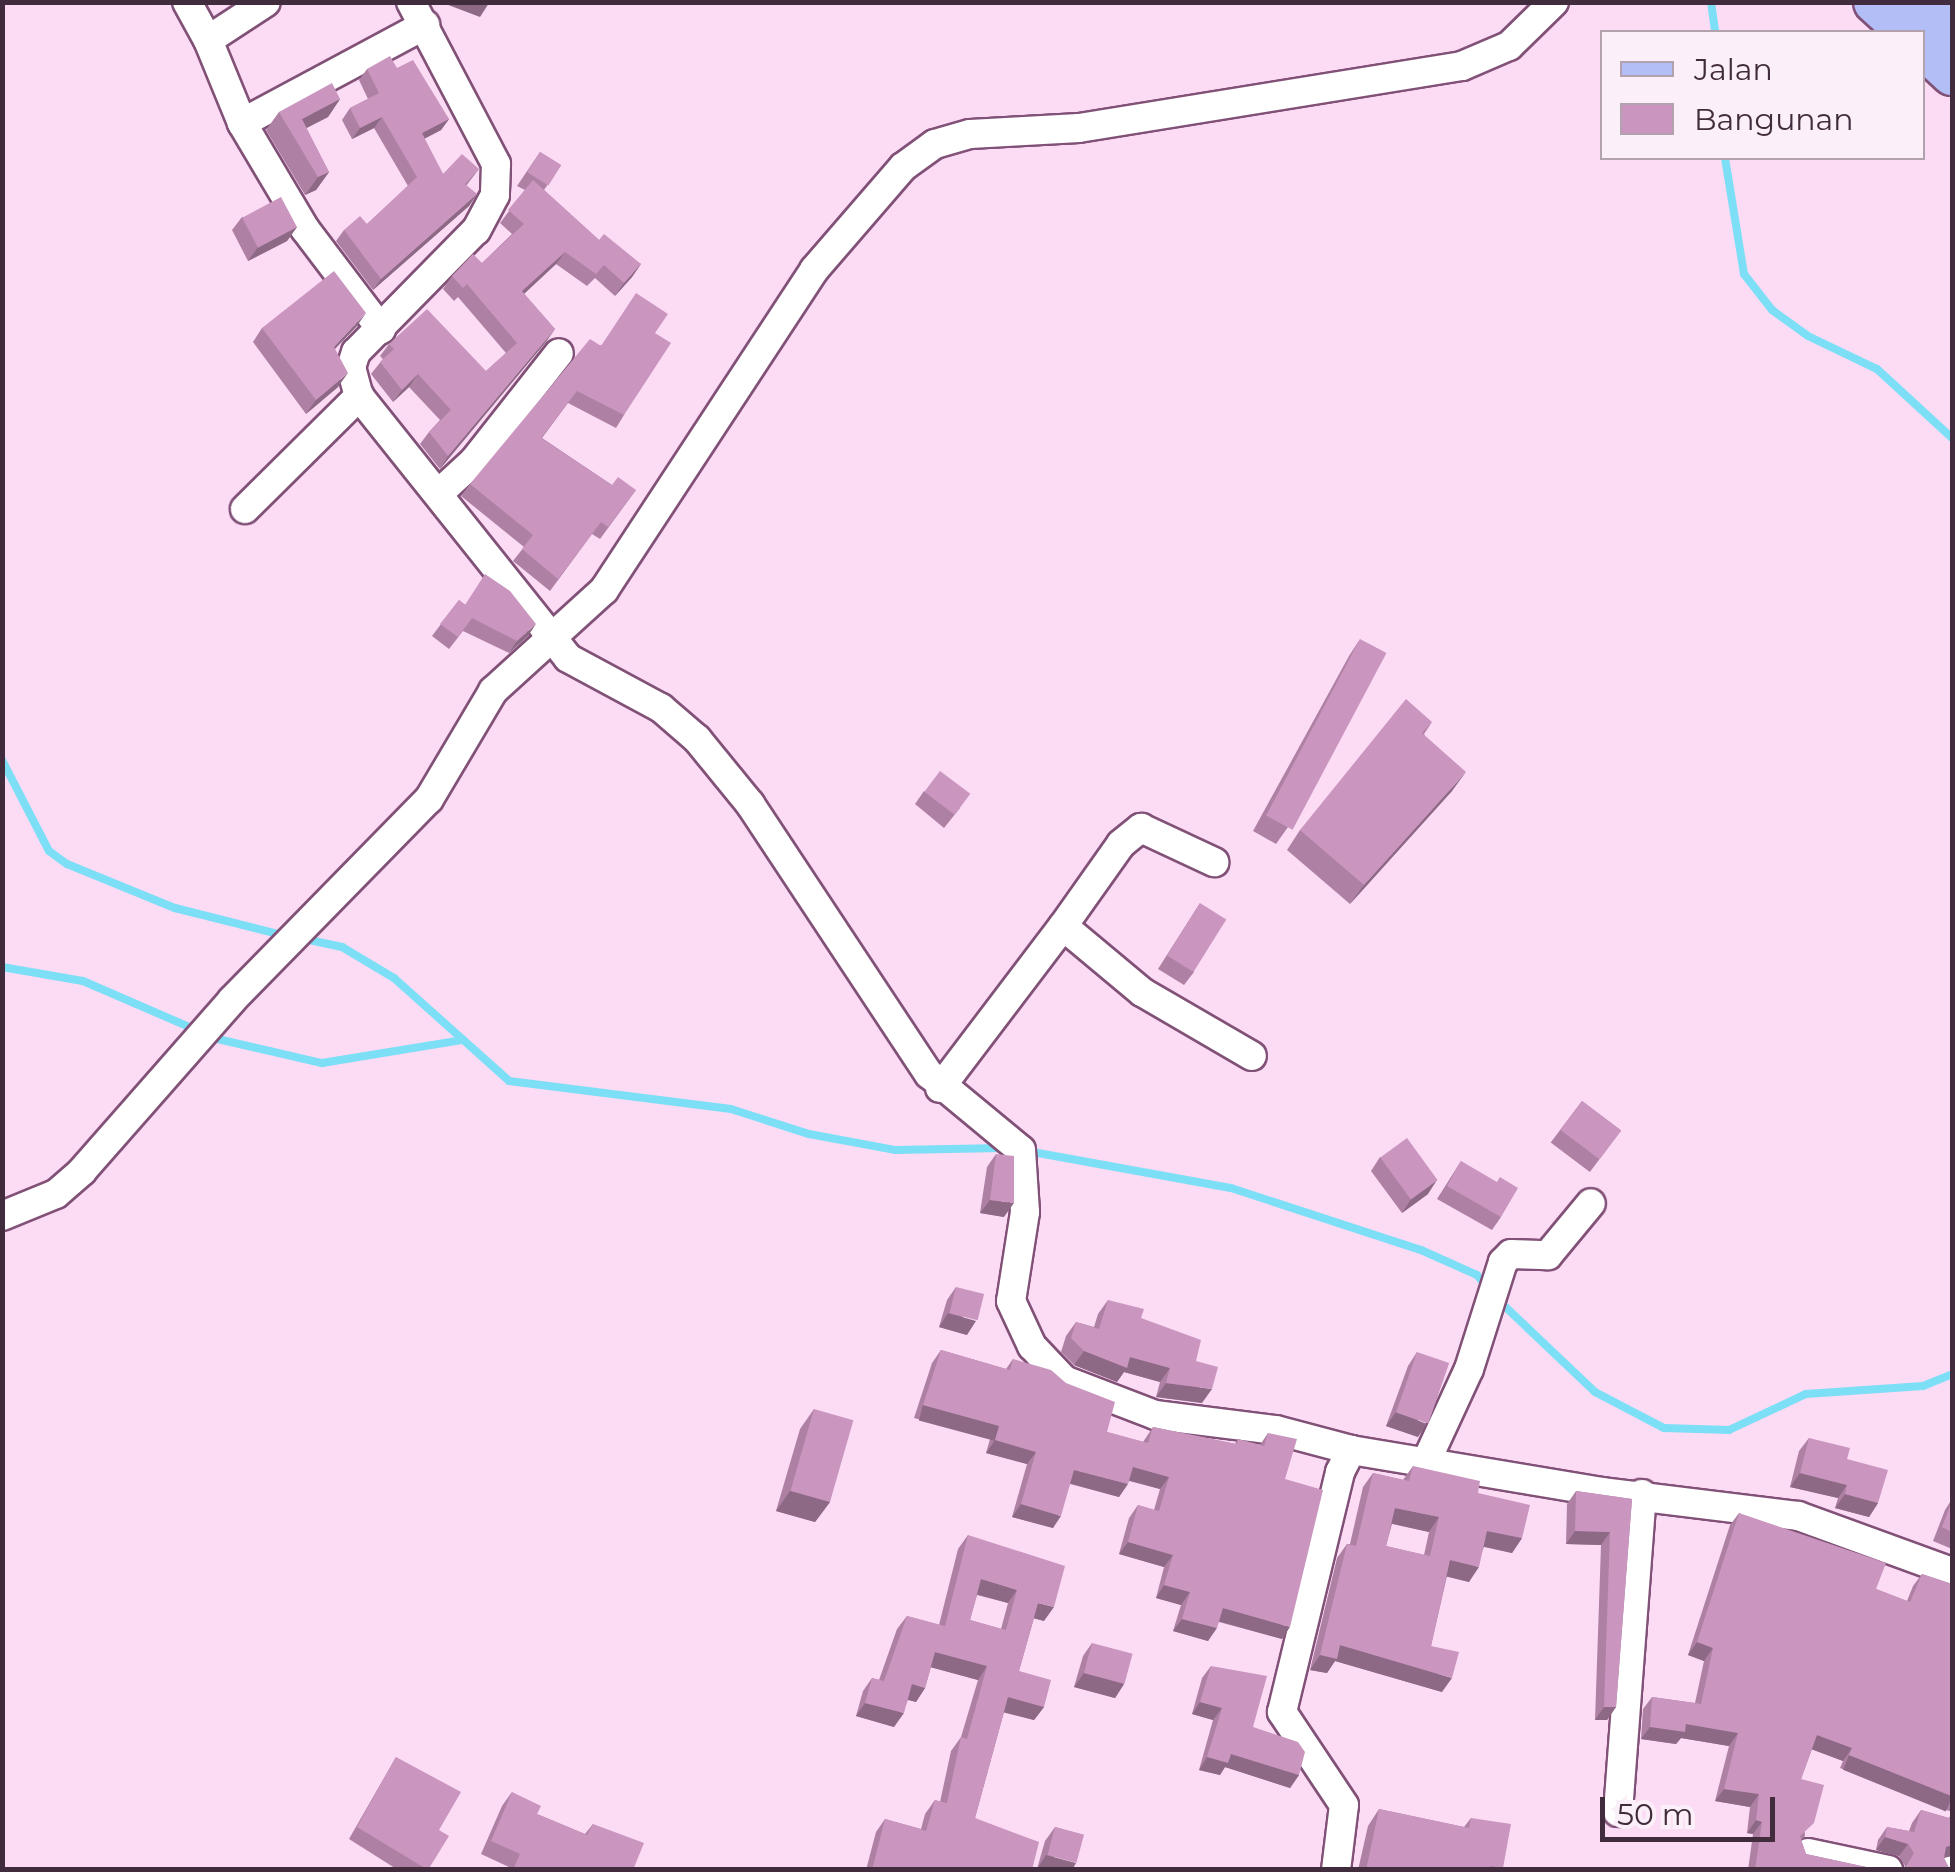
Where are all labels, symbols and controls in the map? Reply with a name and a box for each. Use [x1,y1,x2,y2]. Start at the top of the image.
legend [1600,30,1925,160]
text: Jalan [1694,51,1773,88]
text: Bangunan [1694,101,1854,138]
scale bar [1605,1777,1780,1839]
text: 50 m [1617,1796,1694,1833]

